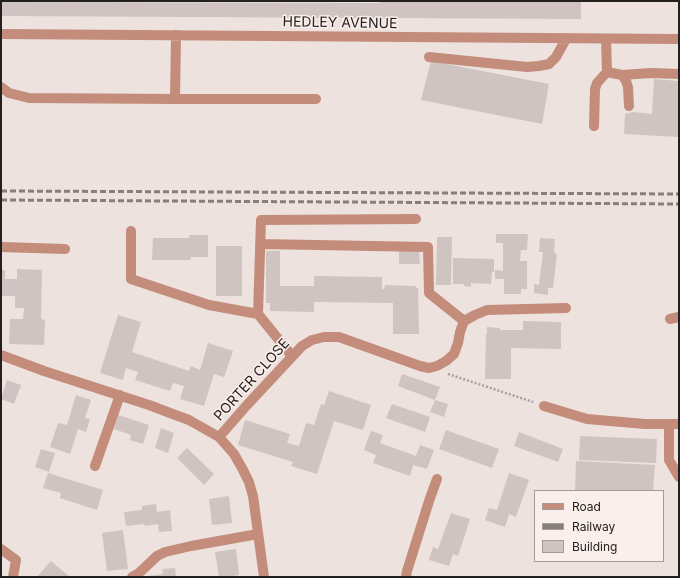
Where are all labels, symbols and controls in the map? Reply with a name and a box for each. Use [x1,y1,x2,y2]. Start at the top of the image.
street label: HEDLEY AVENUE [282,14,398,32]
street label: PORTER CLOSE [211,335,293,425]
legend [534,490,664,562]
text: Road [572,499,601,514]
text: Railway [572,519,615,534]
text: Building [572,539,617,554]

